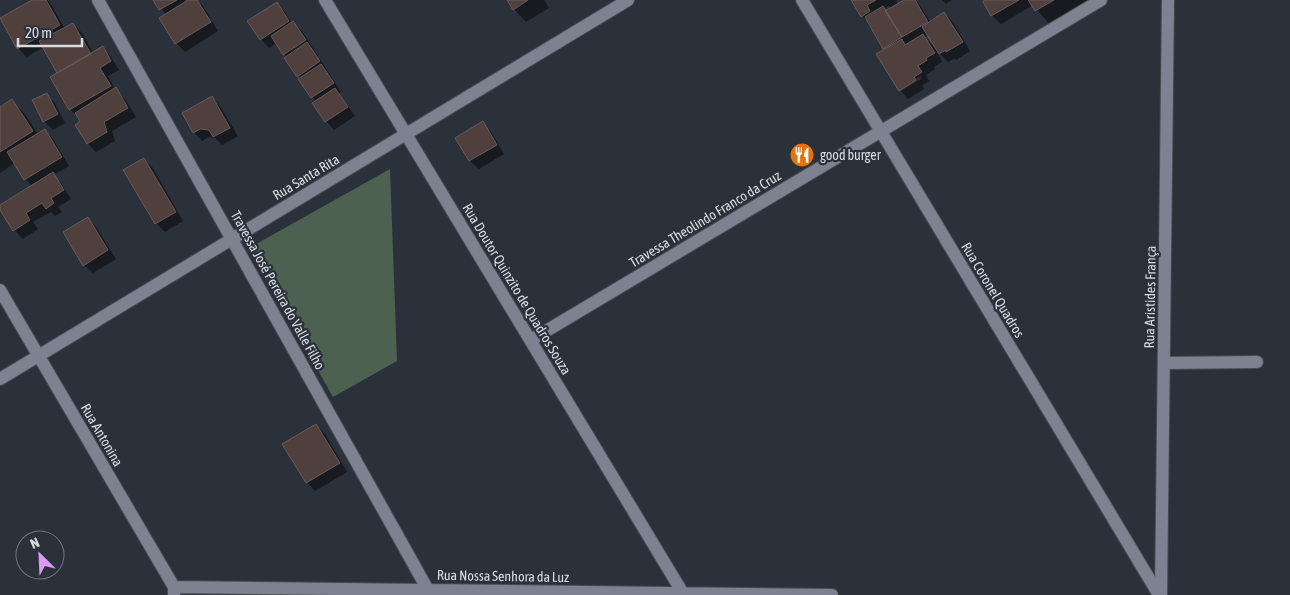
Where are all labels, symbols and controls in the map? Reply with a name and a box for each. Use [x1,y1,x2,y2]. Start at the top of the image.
scale bar [18,15,81,47]
text: 20 m [25,24,52,41]
restaurant icon: good burger [789,142,815,168]
place label: good burger [820,147,882,163]
street label: Rua Santa Rita [270,151,342,203]
street label: Travessa Theolindo Franco da Cruz [626,167,784,271]
street label: Rua Doutor Quinzito de Quadros Souza [459,201,575,377]
street label: Travessa José Pereira do Valle Filho [228,208,328,372]
street label: Rua Coronel Quadros [958,239,1028,341]
street label: Rua Aristides França [1141,246,1159,348]
street label: Rua Antonina [78,401,126,469]
north arrow [15,530,65,580]
text: N [28,534,42,552]
street label: Rua Nossa Senhora da Luz [437,567,569,585]

